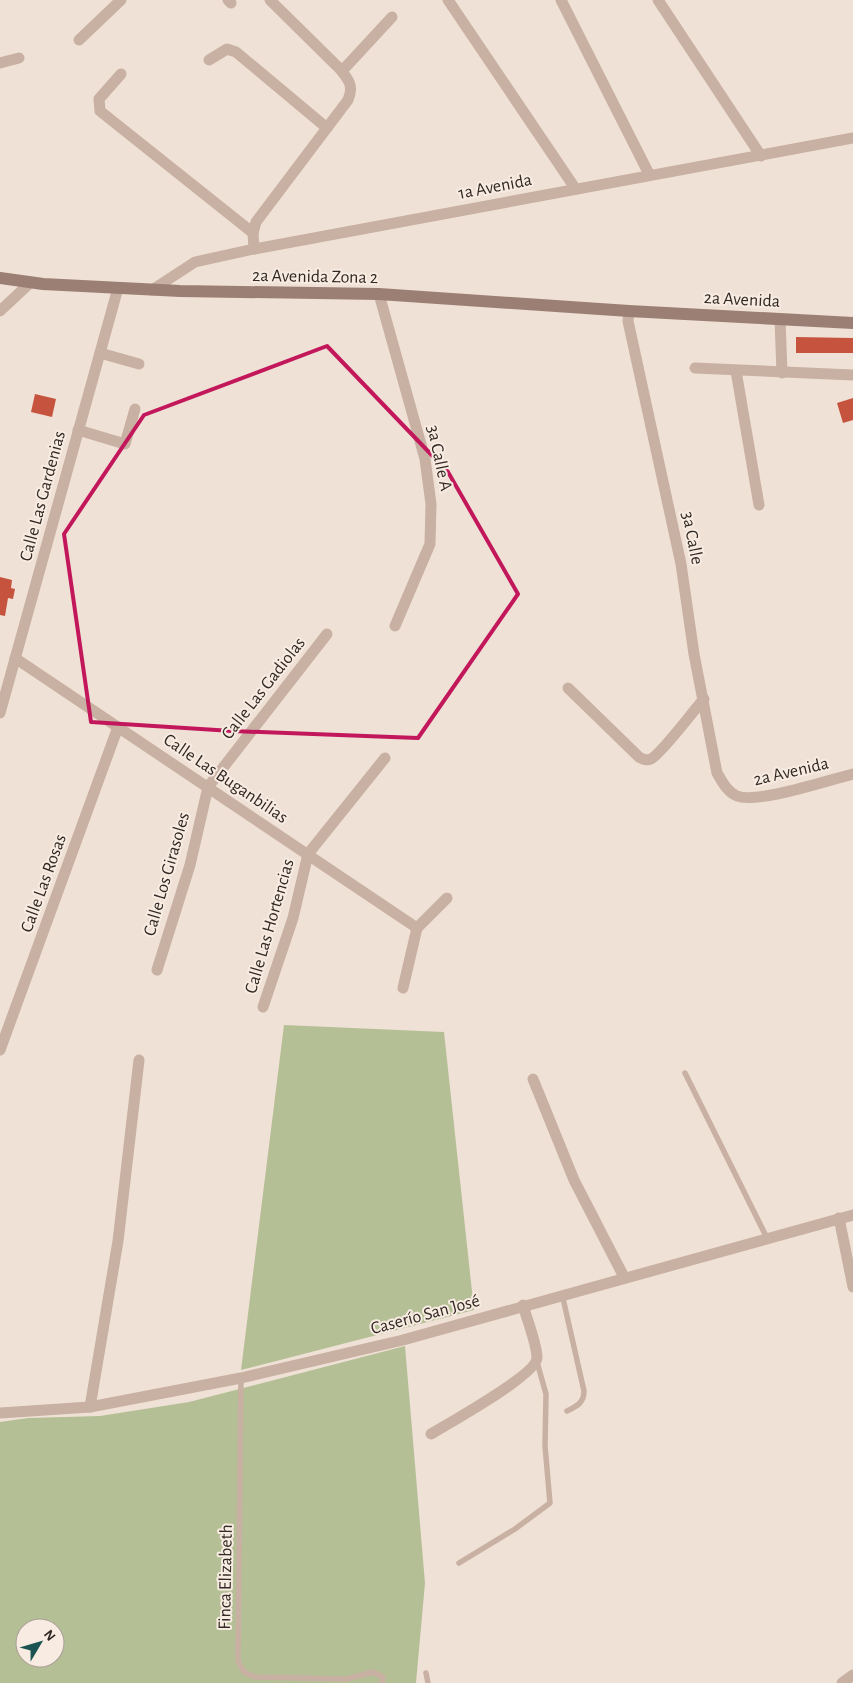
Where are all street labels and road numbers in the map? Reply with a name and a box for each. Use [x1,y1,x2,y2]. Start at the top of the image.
street label: 1a Avenida [457,171,533,203]
street label: 2a Avenida Zona 2 [252,267,378,287]
street label: 2a Avenida [703,289,781,311]
street label: 3a Calle A [423,424,455,493]
street label: Calle Las Gardenias [17,429,69,563]
street label: 3a Calle [678,510,706,566]
street label: Calle Las Gadiolas [218,634,309,743]
street label: Calle Las Buganbilias [160,731,291,827]
street label: 2a Avenida [752,755,831,789]
street label: Calle Los Girasoles [141,810,193,938]
street label: Calle Las Rosas [18,832,70,935]
street label: Calle Las Hortencias [242,857,298,996]
street label: Caserío San José [369,1292,482,1338]
street label: Finca Elizabeth [216,1524,236,1630]

